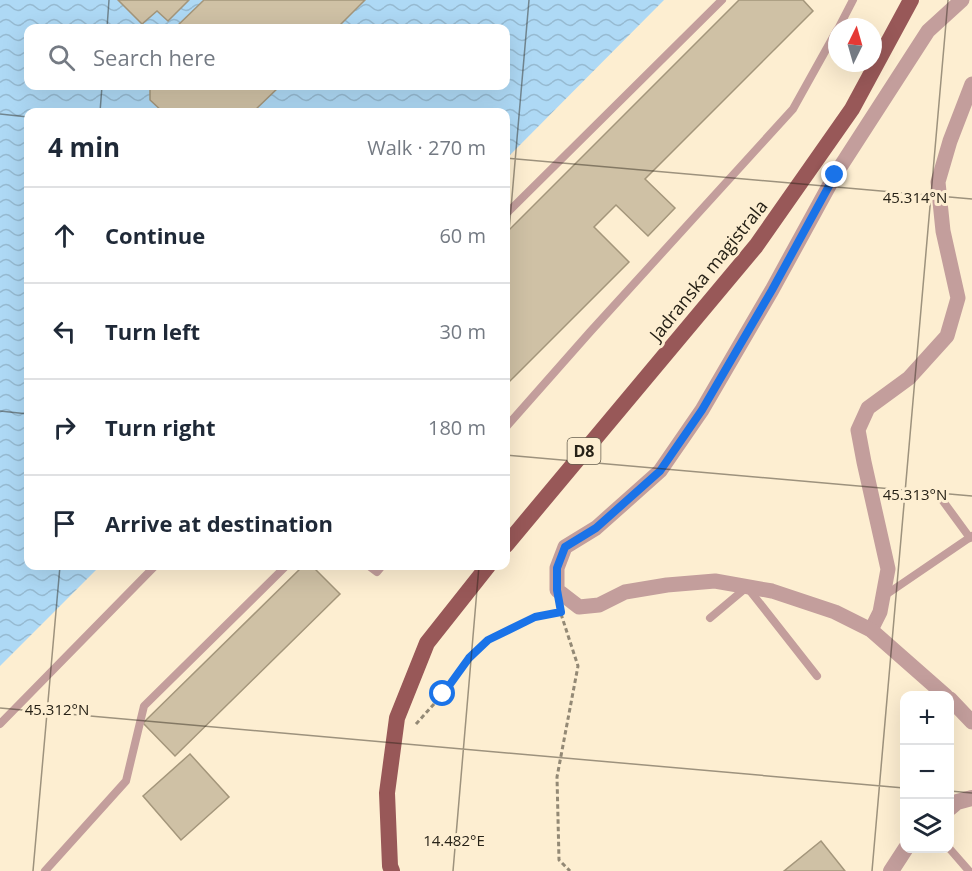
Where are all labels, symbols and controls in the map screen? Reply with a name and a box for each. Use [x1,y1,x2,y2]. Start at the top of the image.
north arrow [828,18,882,72]
search box [24,24,510,90]
icon: search [45,41,78,74]
text: Search here [93,42,216,72]
text: 4 min [48,129,120,165]
text: Walk · 270 m [367,134,486,161]
route end [821,161,847,187]
text: 45.314°N [883,187,947,207]
street label: Jadranska magistrala [642,195,772,347]
icon: ahead [48,219,81,252]
text: Continue [105,220,205,250]
text: 60 m [439,222,486,249]
icon: left [48,315,81,348]
text: Turn left [105,316,200,346]
text: 30 m [439,318,486,345]
icon: right [48,411,81,444]
text: Turn right [105,412,216,442]
text: 180 m [428,414,486,441]
road number: D8 [568,438,600,464]
text: 45.313°N [883,484,947,504]
icon: arrive [48,507,81,540]
text: Arrive at destination [105,508,333,538]
route start [429,680,455,706]
map controls [900,691,954,853]
button: + [900,691,954,745]
text: 45.312°N [25,699,89,719]
button: − [900,745,954,799]
button: layers [900,799,954,853]
text: 14.482°E [423,830,485,850]

